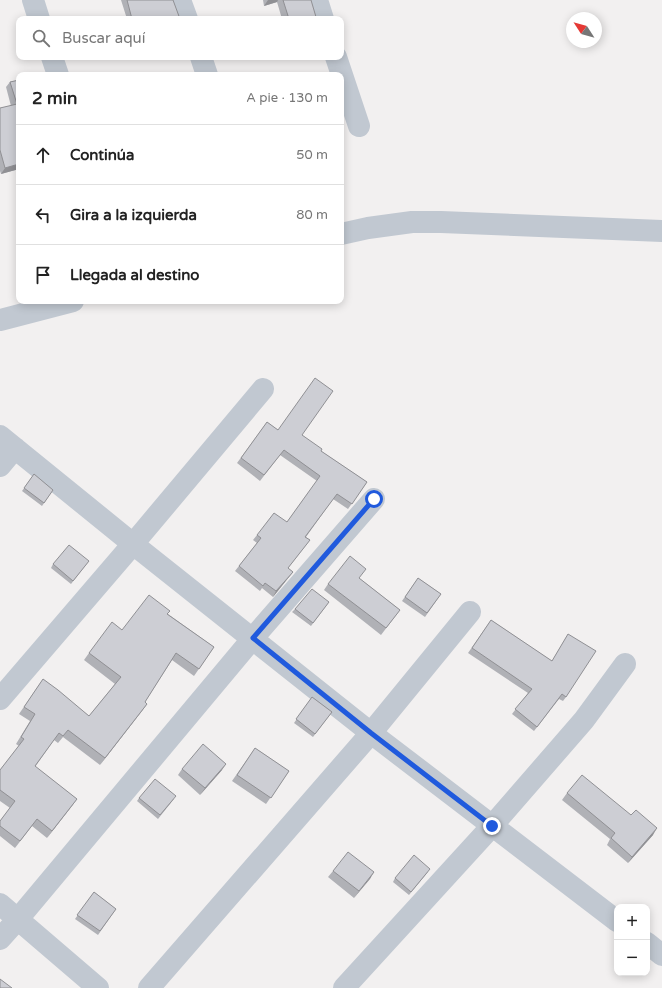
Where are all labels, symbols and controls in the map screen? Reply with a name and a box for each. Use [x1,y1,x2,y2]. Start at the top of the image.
north arrow [566,12,602,48]
search box [16,16,344,60]
icon: search [30,27,52,49]
text: Buscar aquí [62,29,145,47]
text: 2 min [32,88,77,109]
text: A pie · 130 m [246,90,328,106]
icon: ahead [32,144,54,166]
text: Continúa [70,146,134,164]
text: 50 m [296,147,328,163]
icon: left [32,204,54,226]
text: Gira a la izquierda [70,206,197,224]
text: 80 m [296,207,328,223]
icon: arrive [32,264,54,286]
text: Llegada al destino [70,266,199,284]
route start [365,490,383,508]
route end [483,817,501,835]
map controls [614,904,650,976]
button: + [614,904,650,940]
button: − [614,940,650,976]

